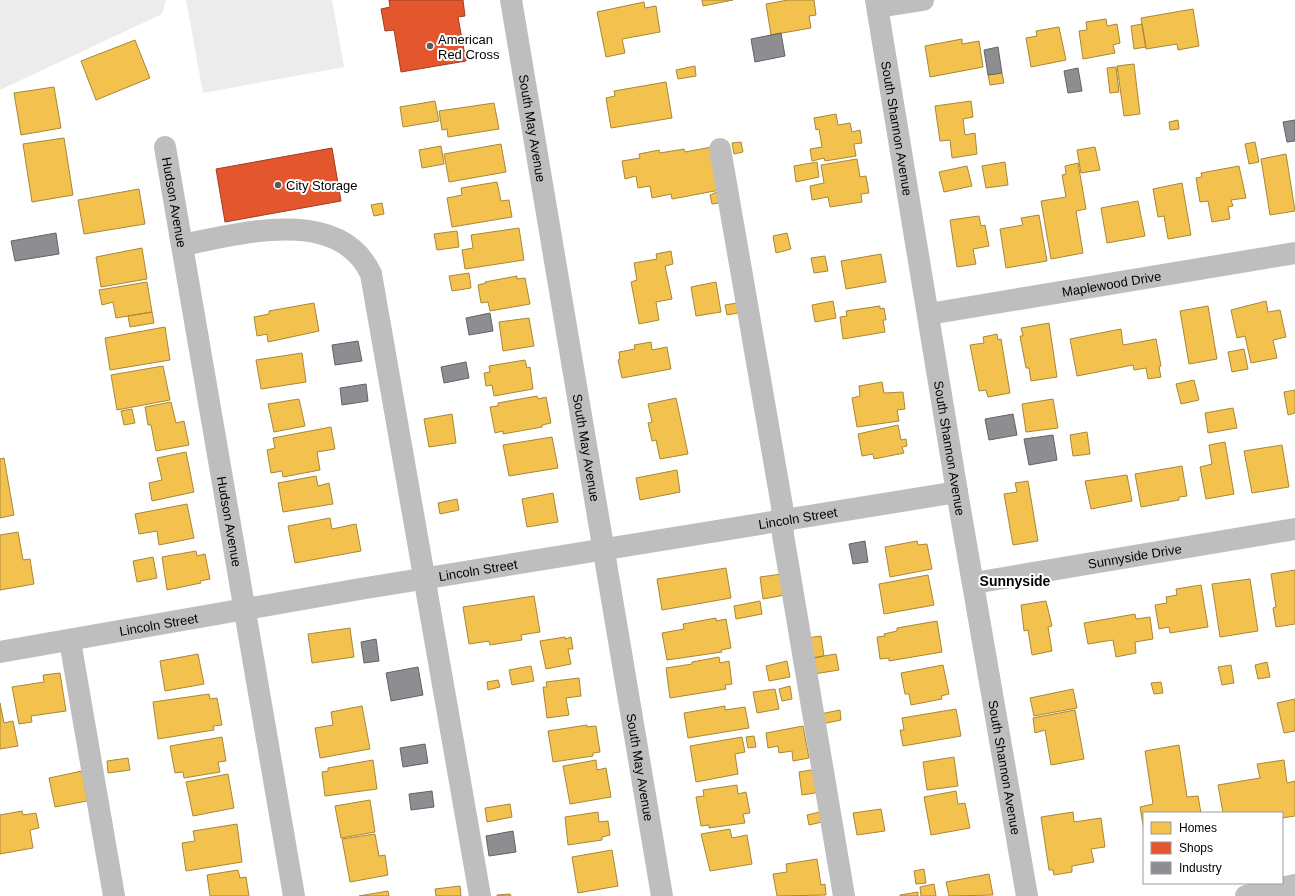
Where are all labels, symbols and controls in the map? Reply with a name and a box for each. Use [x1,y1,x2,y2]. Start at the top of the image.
place label: American Red Cross [438,32,500,62]
marker: American Red Cross [425,41,435,51]
street label: South Shannon Avenue [878,60,915,197]
street label: South May Avenue [516,73,549,183]
street label: Hudson Avenue [159,156,189,249]
place label: City Storage [286,178,358,193]
marker: City Storage [273,180,283,190]
street label: Maplewood Drive [1061,268,1162,300]
street label: South Shannon Avenue [931,379,968,517]
street label: South May Avenue [570,393,602,503]
street label: Hudson Avenue [214,475,244,568]
street label: Lincoln Street [757,505,839,532]
street label: Sunnyside Drive [1087,541,1183,572]
street label: Lincoln Street [438,556,519,584]
district label: Sunnyside [980,573,1051,589]
street label: Lincoln Street [118,610,200,639]
street label: South Shannon Avenue [985,699,1023,836]
street label: South May Avenue [623,712,656,822]
legend [1143,812,1283,884]
text: Homes [1179,821,1217,835]
text: Shops [1179,841,1213,855]
text: Industry [1179,861,1222,875]

